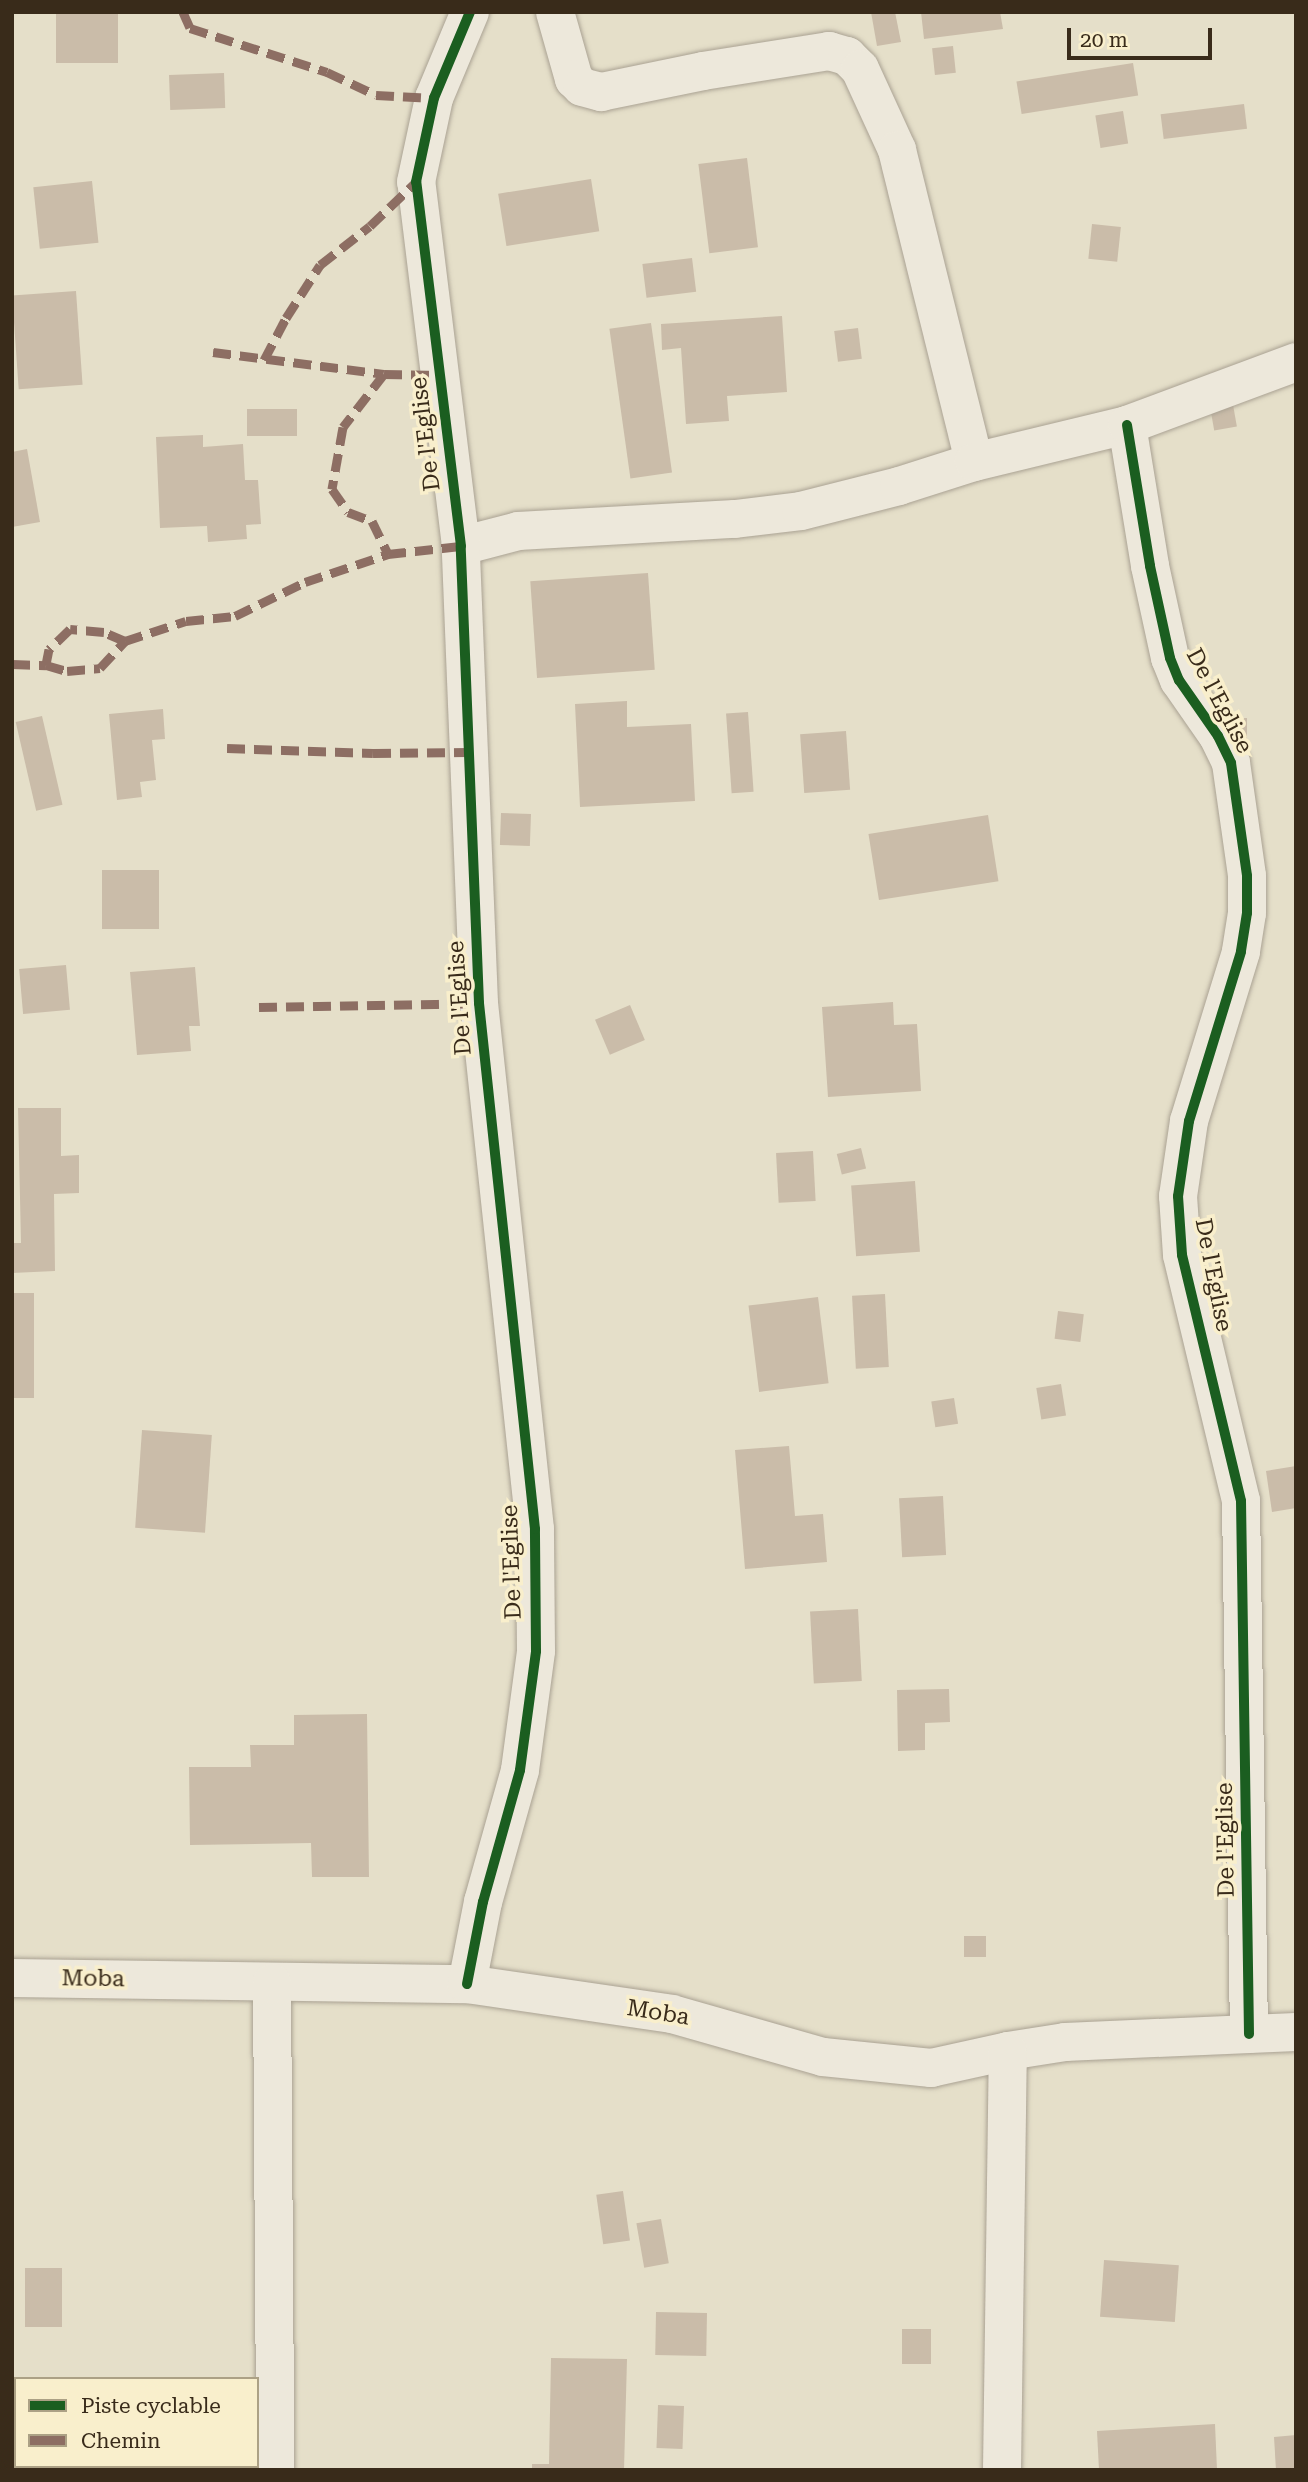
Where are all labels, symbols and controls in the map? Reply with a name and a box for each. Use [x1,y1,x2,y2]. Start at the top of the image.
scale bar [1070,14,1215,58]
text: 20 m [1080,28,1128,52]
street label: De l'Eglise [405,375,447,493]
street label: De l'Eglise [1180,644,1258,758]
street label: De l'Eglise [442,940,478,1056]
street label: De l'Eglise [1188,1216,1238,1334]
street label: De l'Eglise [496,1504,528,1620]
street label: De l'Eglise [1211,1782,1241,1898]
street label: Moba [61,1965,125,1993]
street label: Moba [625,1994,691,2032]
legend [14,2377,259,2468]
text: Piste cyclable [81,2394,221,2418]
text: Chemin [81,2429,161,2453]

